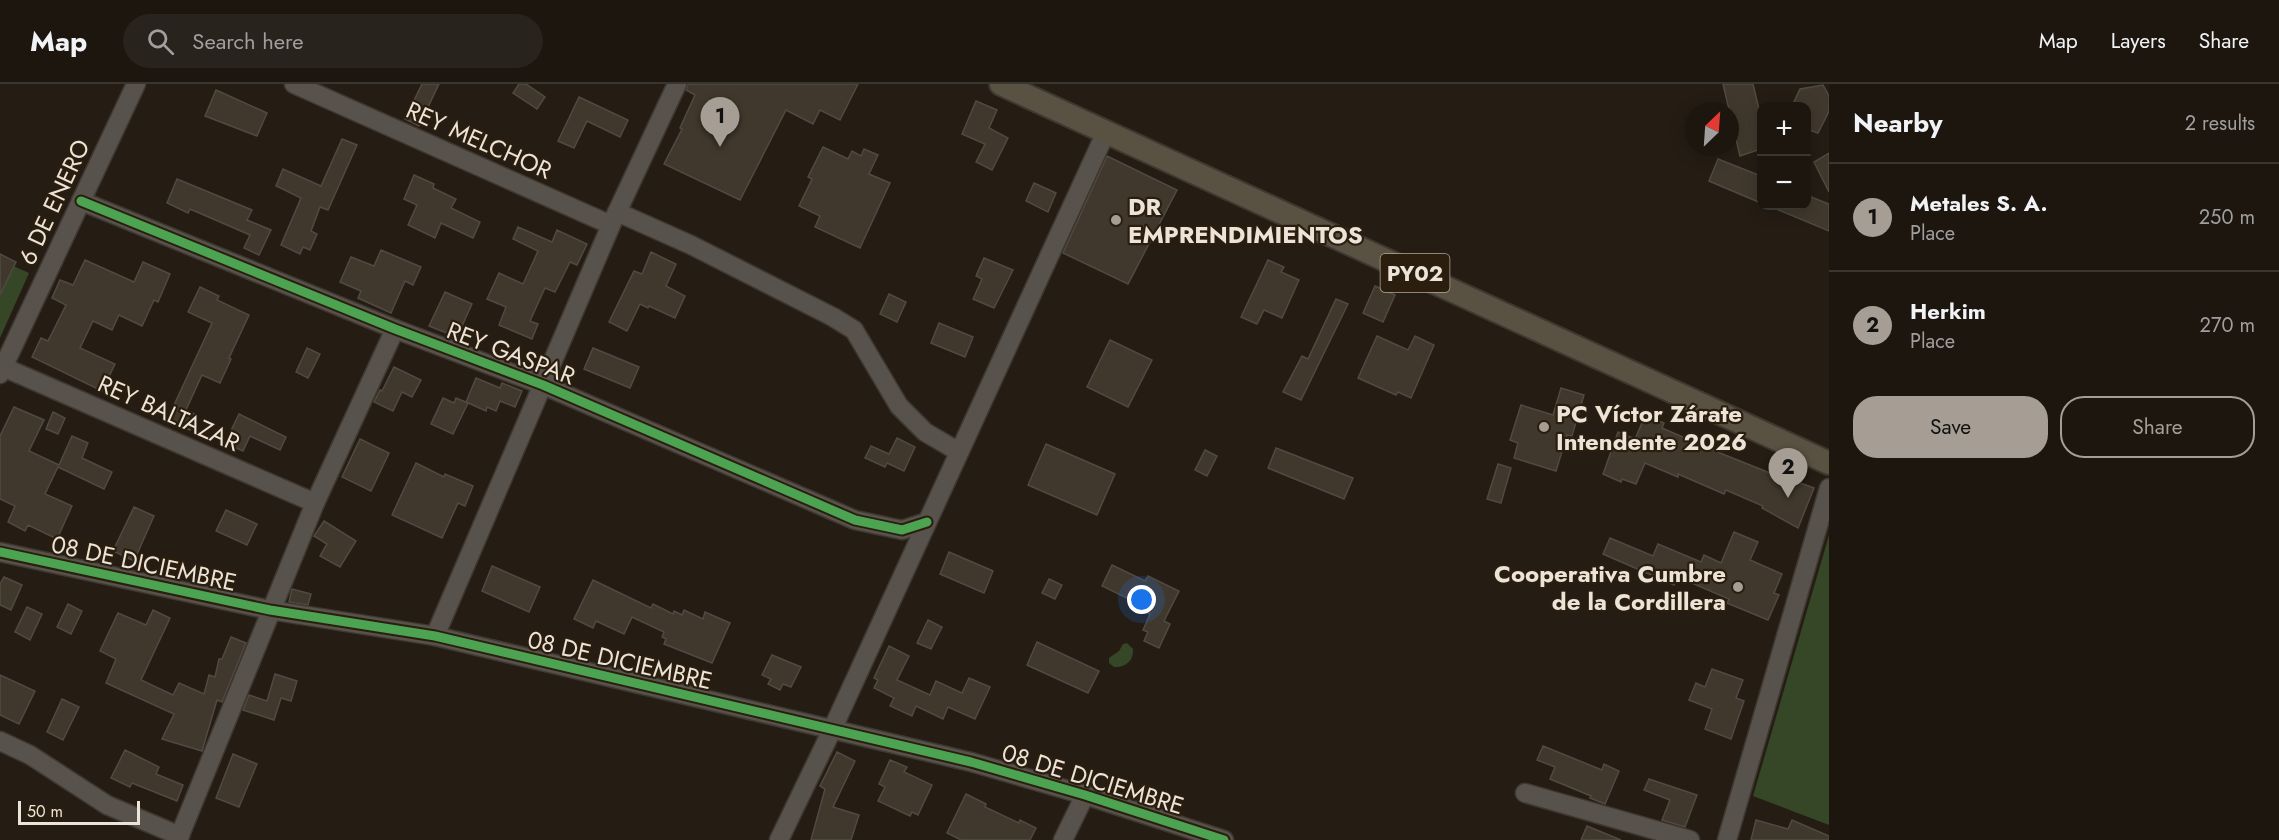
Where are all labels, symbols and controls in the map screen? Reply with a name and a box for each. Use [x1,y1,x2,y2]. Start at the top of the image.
search box [123,14,543,68]
text: Map [30,21,87,62]
icon: search [144,25,177,58]
text: Search here [192,25,304,57]
text: Map [2039,26,2078,56]
text: Layers [2111,26,2166,56]
text: Share [2199,26,2249,56]
street label: REY MELCHOR [401,92,558,188]
pin: 1 [700,98,740,147]
north arrow [1685,102,1739,156]
map controls [1757,102,1811,210]
button: + [1757,102,1811,156]
text: Nearby [1853,104,1942,142]
text: 2 results [2185,109,2255,138]
street label: 6 DE ENERO [10,133,98,271]
button: − [1757,156,1811,210]
text: Metales S. A. [1910,187,2048,219]
place label: DR EMPRENDIMIENTOS [1128,189,1363,252]
text: 1 [1867,203,1878,232]
text: 250 m [2199,203,2255,232]
marker: DR EMPRENDIMIENTOS [1109,213,1123,227]
text: Place [1910,219,1955,248]
road number: PY02 [1380,254,1450,292]
text: Herkim [1910,295,1986,327]
text: 2 [1866,311,1879,340]
text: 270 m [2200,311,2255,340]
street label: REY GASPAR [442,312,581,394]
text: Place [1910,327,1955,356]
street label: REY BALTAZAR [92,366,246,460]
place label: PC Víctor Zárate Intendente 2026 [1556,396,1747,459]
button: Save [1853,396,2048,458]
button: Share [2060,396,2255,458]
marker: PC Víctor Zárate Intendente 2026 [1537,420,1551,434]
pin: 2 [1768,448,1808,498]
street label: 08 DE DICIEMBRE [48,526,240,600]
place label: Cooperativa Cumbre de la Cordillera [1494,556,1726,619]
marker: Cooperativa Cumbre de la Cordillera [1731,580,1745,594]
your location [1127,585,1156,614]
street label: 08 DE DICIEMBRE [524,622,716,698]
street label: 08 DE DICIEMBRE [998,735,1188,823]
scale bar [18,798,140,826]
text: 50 m [27,800,63,823]

